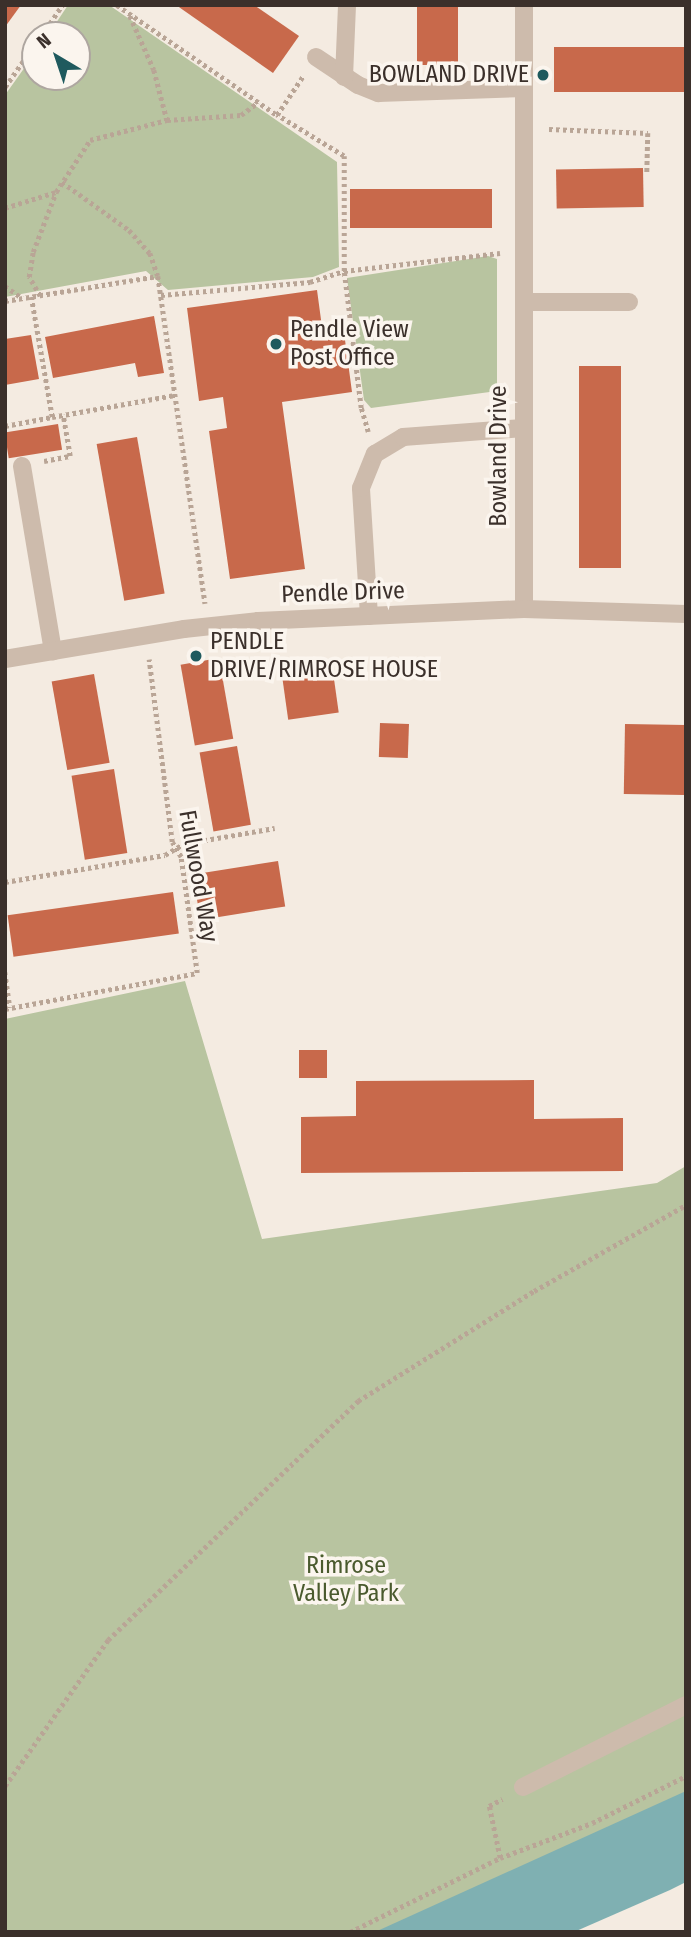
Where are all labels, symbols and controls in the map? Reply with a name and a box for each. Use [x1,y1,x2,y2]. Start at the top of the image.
north arrow [21,21,91,91]
text: N [32,28,55,53]
place label: BOWLAND DRIVE [369,61,529,89]
marker: BOWLAND DRIVE [535,67,551,83]
place label: Pendle View Post Office [290,316,409,372]
marker: Pendle View Post Office [268,336,284,352]
street label: Bowland Drive [485,385,513,527]
street label: Pendle Drive [281,576,405,610]
place label: PENDLE DRIVE/RIMROSE HOUSE [210,628,438,684]
marker: PENDLE DRIVE/RIMROSE HOUSE [188,648,204,664]
street label: Fullwood Way [172,808,224,944]
park label: Rimrose Valley Park [293,1552,399,1608]

